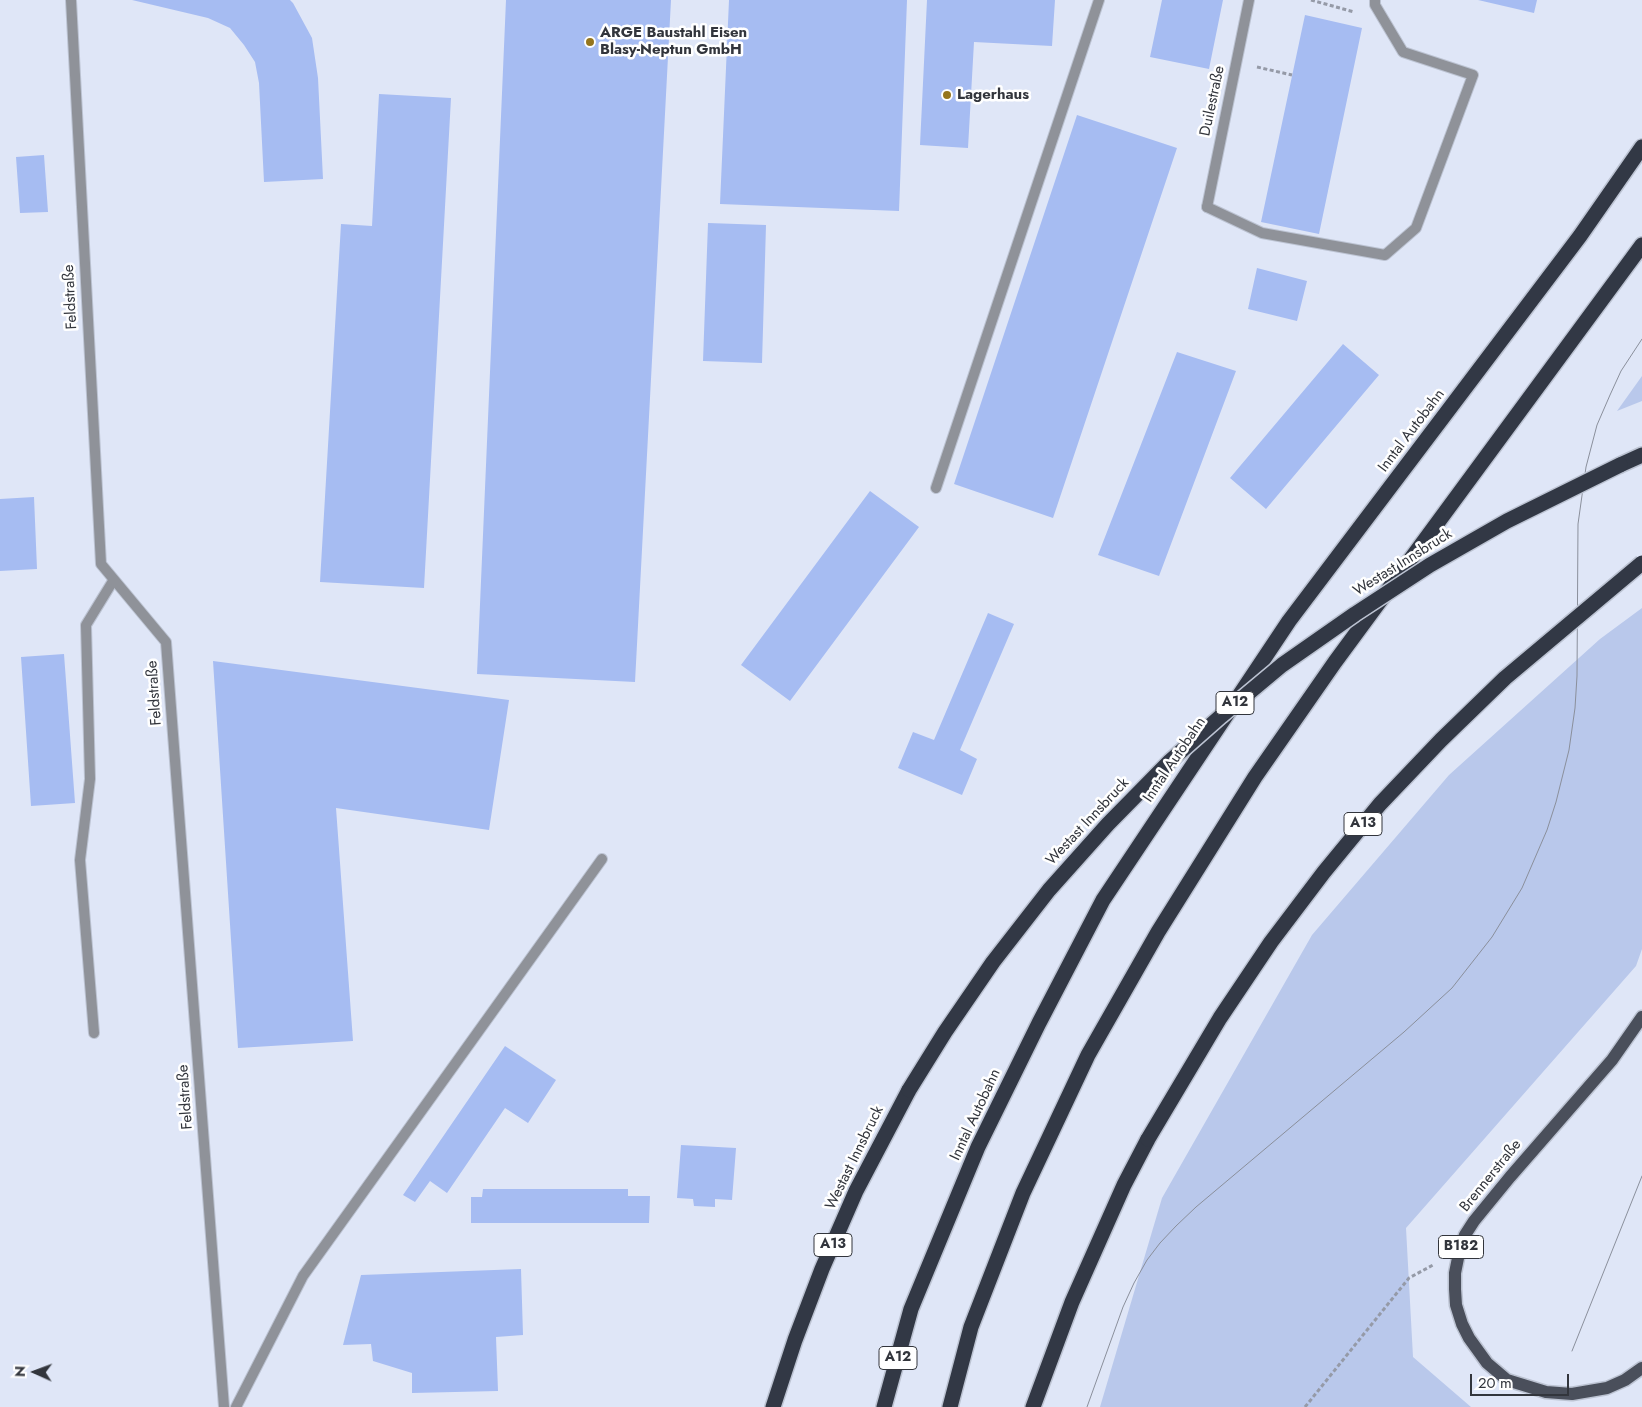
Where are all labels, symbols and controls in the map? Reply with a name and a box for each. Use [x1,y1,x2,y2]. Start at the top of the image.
place label: ARGE Baustahl Eisen Blasy-Neptun GmbH [600,24,747,59]
marker: ARGE Baustahl Eisen Blasy-Neptun GmbH [584,36,596,48]
street label: Duilestraße [1197,64,1229,138]
place label: Lagerhaus [957,86,1029,104]
marker: Lagerhaus [941,89,953,101]
street label: Feldstraße [60,264,82,330]
street label: Inntal Autobahn [1375,386,1449,476]
street label: Westast Innsbruck [1350,525,1456,601]
street label: Feldstraße [144,660,166,726]
road number: A12 [1216,691,1254,714]
street label: Inntal Autobahn [1140,714,1210,806]
street label: Westast Innsbruck [1043,774,1133,870]
road number: A13 [1344,812,1382,836]
street label: Feldstraße [175,1064,197,1130]
street label: Inntal Autobahn [947,1066,1005,1164]
street label: Westast Innsbruck [822,1103,888,1213]
street label: Brennerstraße [1456,1136,1526,1216]
road number: A13 [814,1234,852,1256]
road number: B182 [1438,1236,1484,1258]
road number: A12 [879,1346,917,1370]
north arrow [10,1347,60,1397]
scale bar [1472,1364,1571,1396]
text: N [10,1366,30,1377]
text: 20 m [1478,1372,1512,1394]

